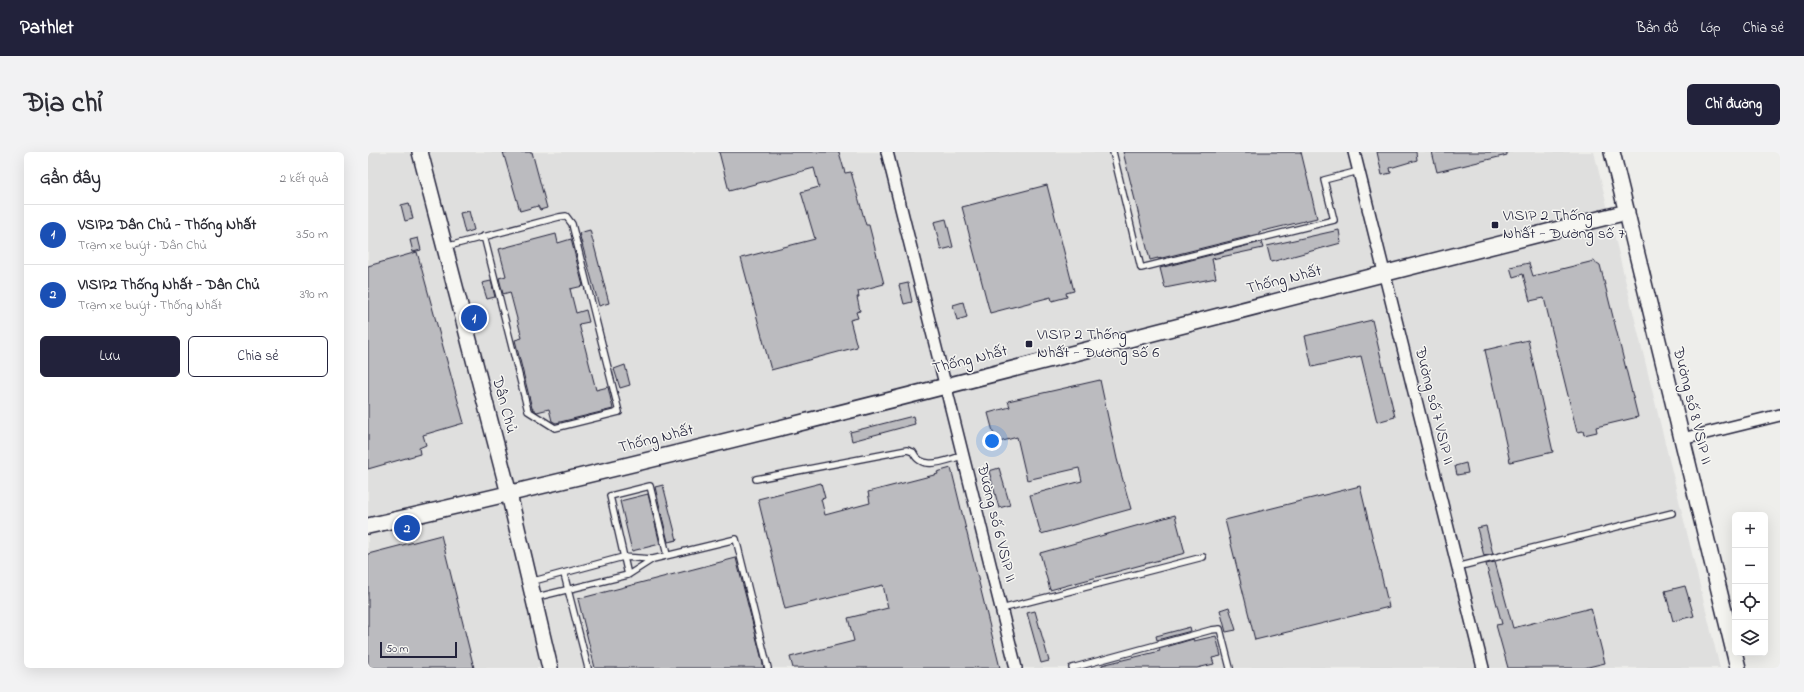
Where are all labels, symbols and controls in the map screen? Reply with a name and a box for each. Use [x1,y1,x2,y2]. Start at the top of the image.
text: Pathlet [20,15,74,42]
text: Bản đồ [1637,18,1679,39]
text: Lớp [1701,18,1721,39]
text: Chia sẻ [1743,18,1784,39]
text: Địa chỉ [24,84,102,125]
button: Chỉ đường [1687,84,1780,125]
text: Gần đây [40,166,101,191]
text: 2 kết quả [280,169,328,188]
place label: VISIP 2 Thống Nhất - Đường số 7 [1502,204,1625,246]
text: VSIP2 Dân Chủ - Thống Nhất [78,214,256,236]
marker: VISIP 2 Thống Nhất - Đường số 7 [1490,220,1500,230]
text: 1 [51,225,55,244]
text: 350 m [296,225,328,244]
text: Trạm xe buýt · Dân Chủ [78,236,207,255]
street label: Thống Nhất [1244,259,1325,301]
text: VISIP2 Thống Nhất - Dân Chủ [78,274,260,296]
text: 2 [50,285,56,304]
text: 390 m [300,285,328,304]
text: Trạm xe buýt · Thống Nhất [78,296,222,315]
pin: 1 [461,303,487,333]
place label: VISIP 2 Thống Nhất - Đường số 6 [1036,323,1159,365]
button: Lưu [40,336,180,377]
button: Chia sẻ [188,336,328,377]
street label: Thống Nhất [930,339,1011,381]
marker: VISIP 2 Thống Nhất - Đường số 6 [1024,339,1034,349]
street label: Đường số 7 VSIP II [1408,344,1460,467]
street label: Đường số 8 VSIP II [1666,344,1718,467]
street label: Dân Chủ [485,373,523,436]
street label: Thống Nhất [616,418,697,460]
your location [982,431,1002,451]
street label: Đường số 6 VSIP II [969,460,1022,585]
map controls [1732,512,1768,656]
button: + [1732,512,1768,548]
pin: 2 [394,513,420,543]
button: − [1732,548,1768,584]
button: locate [1732,584,1768,620]
button: layers [1732,620,1768,656]
scale bar [380,640,457,659]
text: 50 m [386,641,408,657]

